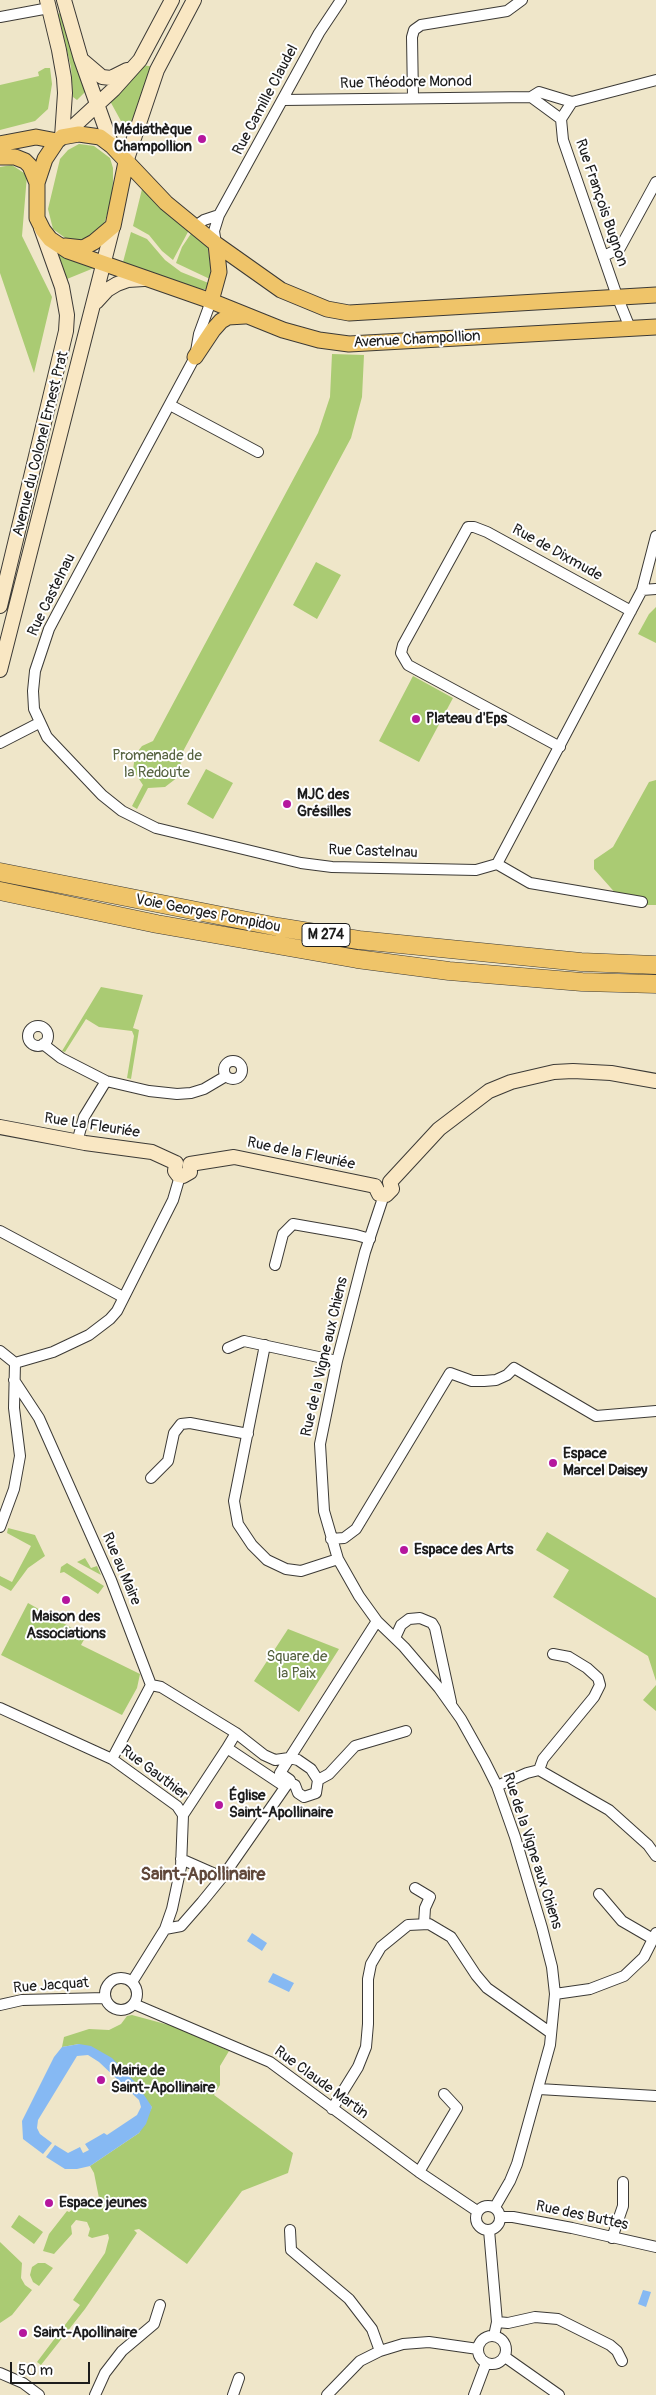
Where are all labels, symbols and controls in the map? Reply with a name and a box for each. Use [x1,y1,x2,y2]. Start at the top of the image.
street label: Rue Camille Claudel [229,42,303,158]
street label: Rue Théodore Monod [340,73,472,93]
place label: Médiathèque Champollion [114,121,192,156]
marker: Médiathèque Champollion [196,133,208,145]
street label: Rue François Bugnon [571,137,631,269]
street label: Avenue Champollion [353,328,481,352]
street label: Avenue du Colonel Ernest Prat [9,350,73,538]
street label: Rue de Dixmude [509,521,605,585]
street label: Rue Castelnau [24,551,80,639]
place label: Plateau d'Eps [426,710,507,728]
marker: Plateau d'Eps [410,713,422,725]
park label: Promenade de la Redoute [112,747,202,782]
place label: MJC des Grésilles [297,786,351,821]
marker: MJC des Grésilles [281,798,293,810]
street label: Rue Castelnau [328,841,418,863]
street label: Voie Georges Pompidou [134,891,282,937]
road number: M 274 [302,924,350,946]
street label: Rue La Fleuriée [43,1110,141,1142]
street label: Rue de la Fleuriée [245,1134,357,1174]
street label: Rue de la Vigne aux Chiens [298,1275,352,1439]
place label: Espace Marcel Daisey [563,1445,648,1480]
marker: Espace Marcel Daisey [547,1457,559,1469]
street label: Rue au Maire [98,1530,144,1608]
place label: Espace des Arts [414,1541,514,1559]
marker: Espace des Arts [398,1544,410,1556]
marker: Maison des Associations [60,1594,72,1606]
place label: Maison des Associations [26,1608,106,1643]
park label: Square de la Paix [267,1648,327,1683]
street label: Rue Gauthier [117,1742,191,1804]
street label: Rue de la Vigne aux Chiens [498,1771,566,1931]
place label: Église Saint-Apollinaire [229,1787,333,1822]
marker: Église Saint-Apollinaire [213,1799,225,1811]
district label: Saint-Apollinaire [141,1864,265,1886]
street label: Rue Jacquat [13,1974,89,1998]
street label: Rue Claude Martin [270,2043,372,2123]
place label: Mairie de Saint-Apollinaire [111,2062,215,2097]
marker: Mairie de Saint-Apollinaire [95,2074,107,2086]
place label: Espace jeunes [59,2194,147,2212]
marker: Espace jeunes [43,2197,55,2209]
street label: Rue des Buttes [534,2197,630,2235]
place label: Saint-Apollinaire [33,2324,137,2342]
marker: Saint-Apollinaire [17,2327,29,2339]
scale bar [12,2352,92,2384]
text: 50 m [18,2361,53,2380]

